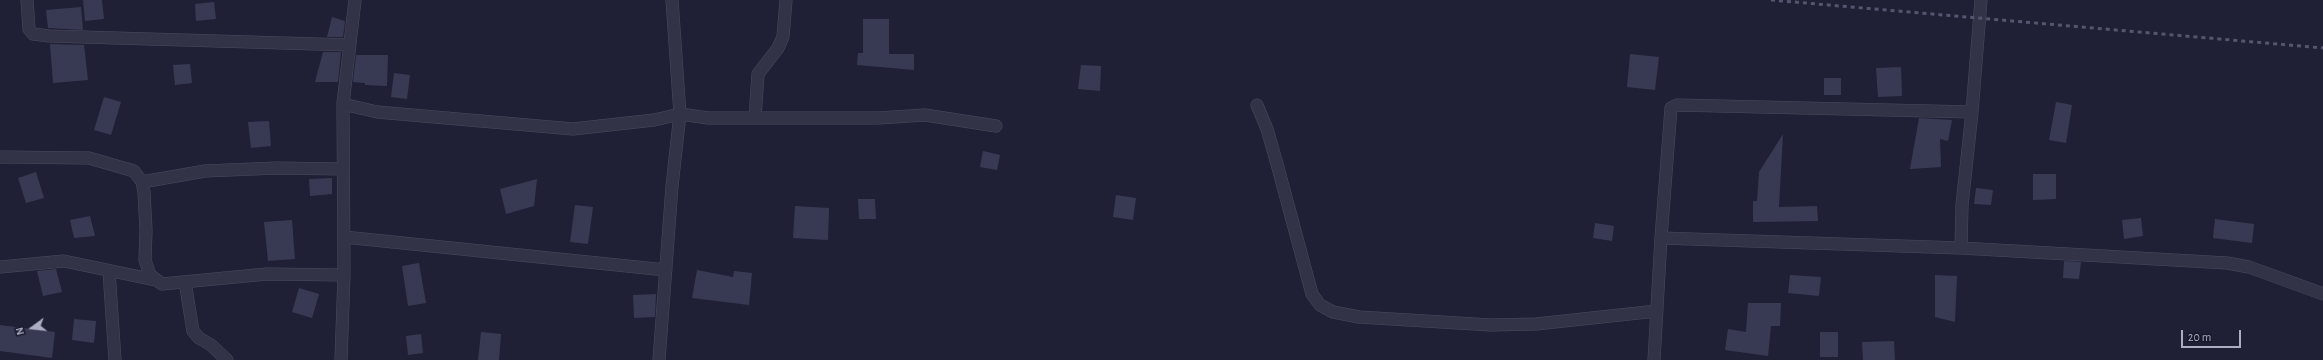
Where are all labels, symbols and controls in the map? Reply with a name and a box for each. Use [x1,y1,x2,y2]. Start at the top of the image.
north arrow [12,308,52,348]
scale bar [2183,322,2243,348]
text: N [14,326,26,336]
text: 20 m [2188,331,2211,343]

